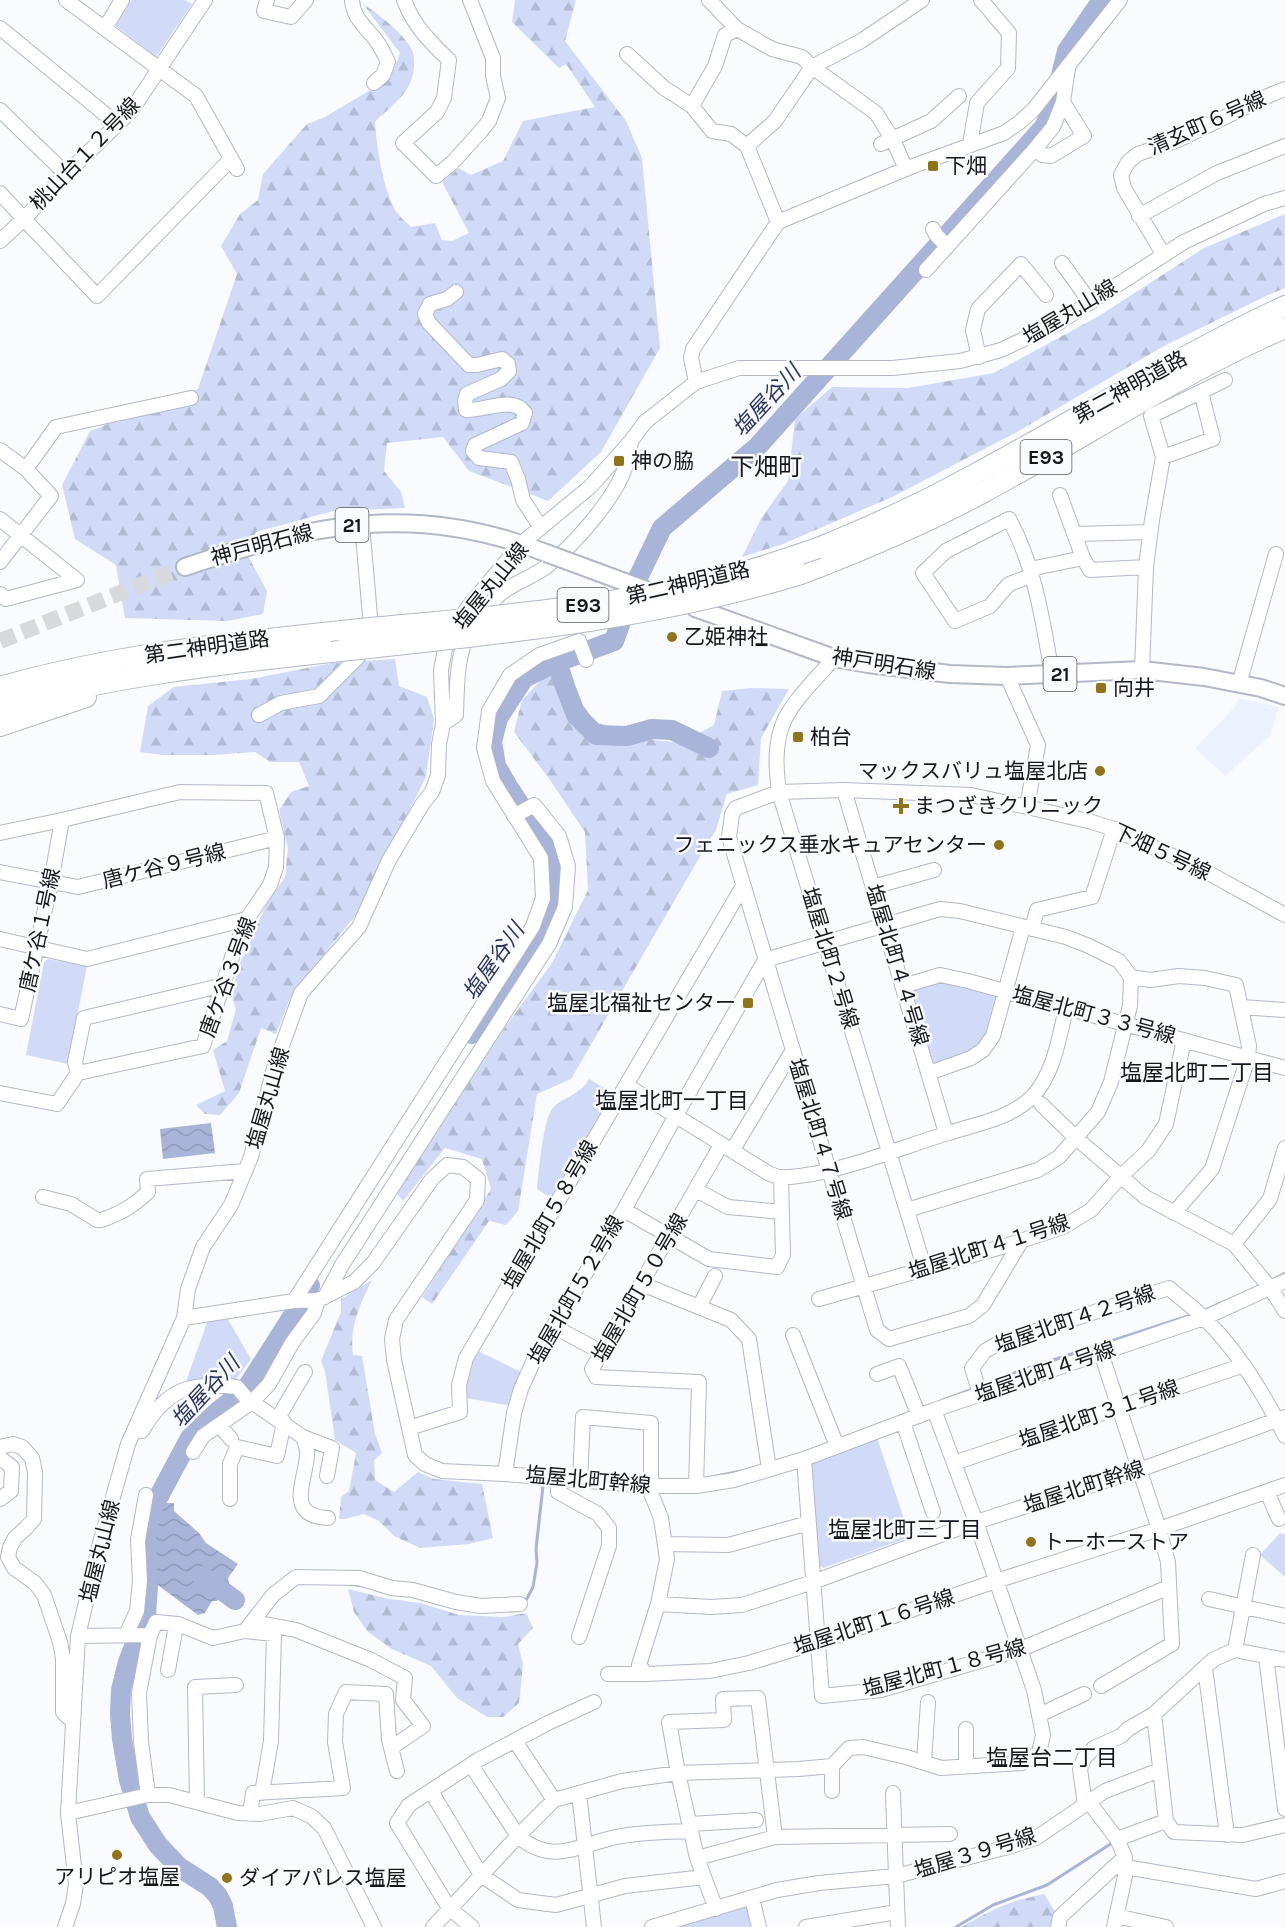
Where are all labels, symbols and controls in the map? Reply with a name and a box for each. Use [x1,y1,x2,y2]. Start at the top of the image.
street label: 清玄町６号線 [1145,86,1269,160]
street label: 桃山台１２号線 [25,93,145,215]
place label: 下畑 [945,154,987,178]
marker: 下畑 [926,159,940,173]
street label: 塩屋丸山線 [1019,275,1121,349]
street label: 第二神明道路 [1069,346,1191,428]
water label: 塩屋谷川 [727,358,808,442]
road number: E93 [1020,440,1072,474]
place label: 神の脇 [631,449,694,473]
district label: 下畑町 [730,453,802,481]
marker: 神の脇 [612,454,626,468]
road number: 21 [336,508,368,542]
street label: 神戸明石線 [208,520,316,570]
street label: 塩屋丸山線 [449,538,533,634]
street label: 第二神明道路 [624,557,752,609]
road number: E93 [558,588,608,622]
place label: 乙姫神社 [684,625,768,649]
street label: 第二神明道路 [143,626,271,668]
marker: 乙姫神社 [665,630,679,644]
street label: 神戸明石線 [830,644,938,684]
road number: 21 [1044,657,1076,691]
place label: 向井 [1113,676,1155,700]
marker: 向井 [1094,681,1108,695]
place label: 柏台 [810,725,852,749]
marker: 柏台 [791,730,805,744]
place label: マックスバリュ塩屋北店 [858,759,1088,783]
marker: マックスバリュ塩屋北店 [1093,764,1107,778]
place label: まつざきクリニック [914,794,1103,818]
marker: まつざきクリニック [892,797,910,815]
street label: 下畑５号線 [1109,819,1215,885]
place label: フェニックス垂水キュアセンター [673,833,987,857]
marker: フェニックス垂水キュアセンター [992,838,1006,852]
street label: 唐ケ谷９号線 [100,839,228,893]
street label: 唐ケ谷１号線 [15,866,65,994]
street label: 塩屋北町４４号線 [861,881,933,1049]
street label: 塩屋北町２号線 [797,884,863,1032]
street label: 唐ケ谷３号線 [195,914,261,1040]
water label: 塩屋谷川 [458,916,531,1005]
street label: 塩屋北町３３号線 [1010,982,1178,1048]
place label: 塩屋北福祉センター [547,991,736,1015]
marker: 塩屋北福祉センター [741,996,755,1010]
street label: 塩屋丸山線 [242,1044,294,1152]
street label: 塩屋北町４７号線 [784,1055,856,1223]
district label: 塩屋北町二丁目 [1120,1060,1274,1086]
district label: 塩屋北町一丁目 [595,1088,749,1114]
street label: 塩屋北町５８号線 [498,1136,602,1294]
street label: 塩屋北町５０号線 [588,1209,692,1367]
street label: 塩屋北町４１号線 [905,1210,1073,1284]
street label: 塩屋北町５２号線 [524,1211,628,1369]
street label: 塩屋北町４２号線 [992,1280,1158,1358]
street label: 塩屋北町４号線 [972,1337,1118,1407]
water label: 塩屋谷川 [166,1349,247,1433]
street label: 塩屋北町３１号線 [1016,1375,1182,1453]
street label: 塩屋北町幹線 [1020,1456,1148,1518]
street label: 塩屋北町幹線 [524,1463,652,1497]
street label: 塩屋丸山線 [76,1497,124,1605]
district label: 塩屋北町三丁目 [828,1517,982,1543]
place label: トーホーストア [1043,1530,1189,1554]
marker: トーホーストア [1024,1535,1038,1549]
street label: 塩屋北町１６号線 [790,1585,958,1659]
street label: 塩屋北町１８号線 [860,1635,1028,1701]
district label: 塩屋台二丁目 [986,1745,1118,1771]
street label: 塩屋３９号線 [911,1823,1039,1883]
marker: アリピオ塩屋 [110,1848,124,1862]
place label: アリピオ塩屋 [54,1865,180,1889]
place label: ダイアパレス塩屋 [239,1866,407,1890]
marker: ダイアパレス塩屋 [220,1871,234,1885]

